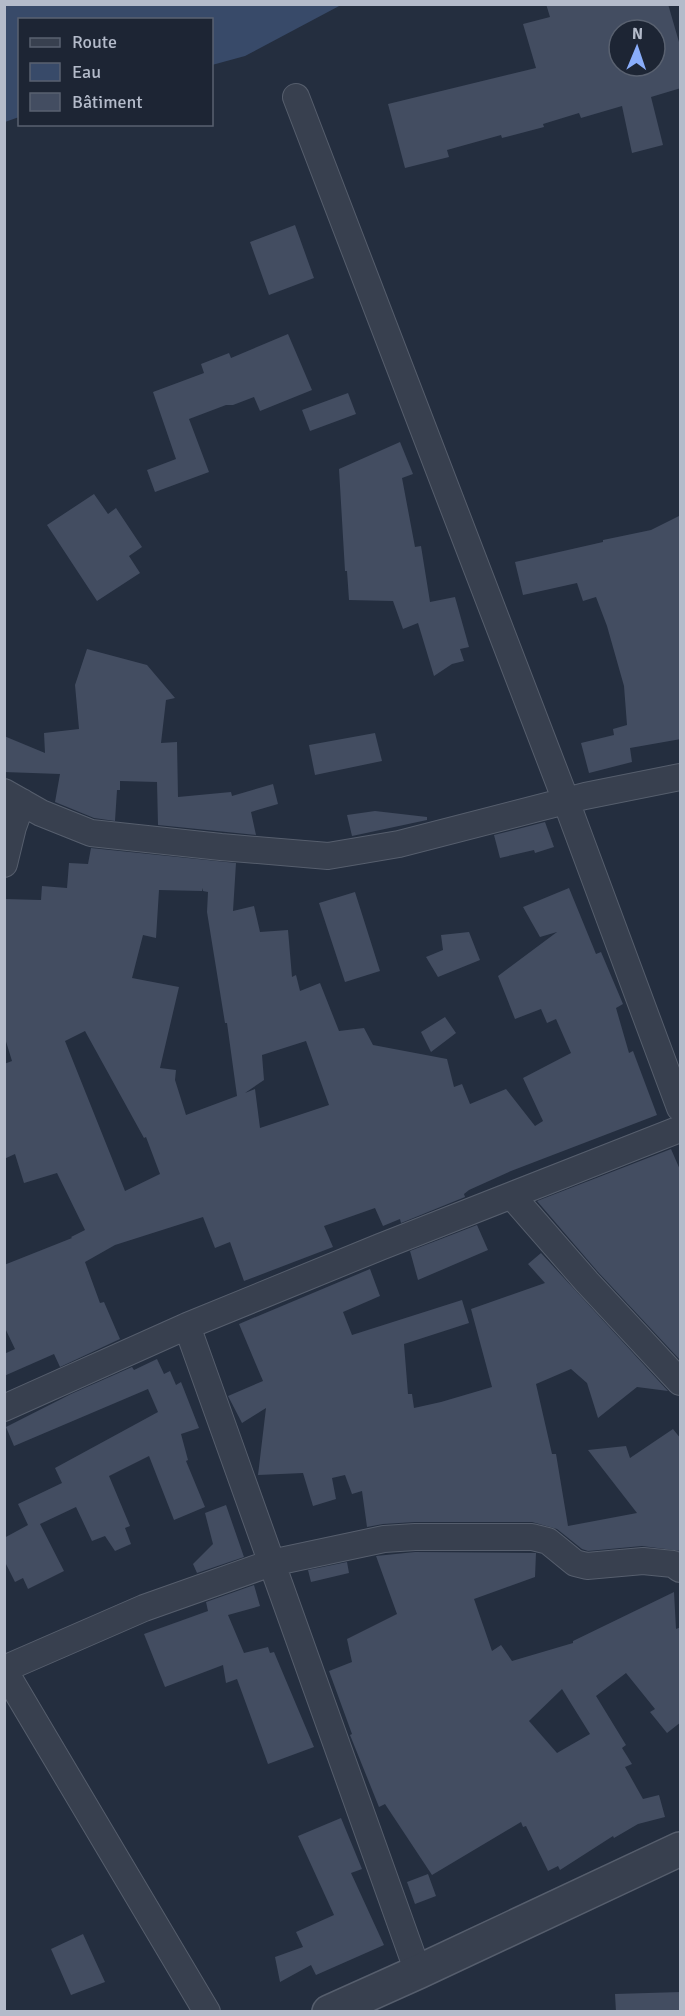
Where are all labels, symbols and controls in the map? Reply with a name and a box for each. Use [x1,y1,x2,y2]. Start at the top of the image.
legend [18,18,213,126]
north arrow [607,18,667,78]
text: N [632,24,643,44]
text: Route [72,31,117,53]
text: Eau [72,61,101,83]
text: Bâtiment [72,91,143,113]

